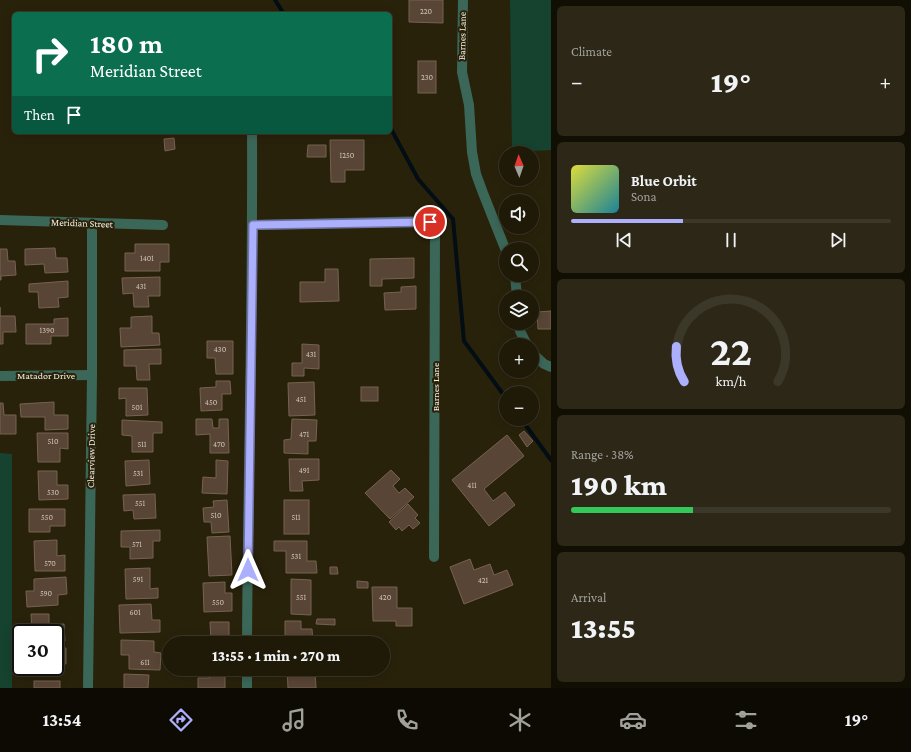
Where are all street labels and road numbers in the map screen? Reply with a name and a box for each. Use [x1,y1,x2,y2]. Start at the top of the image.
street label: Barnes Lane [456,11,468,60]
street label: Meridian Street [51,216,114,230]
street label: Barnes Lane [430,362,441,411]
street label: Matador Drive [17,370,76,381]
street label: Clearview Drive [85,423,97,488]

